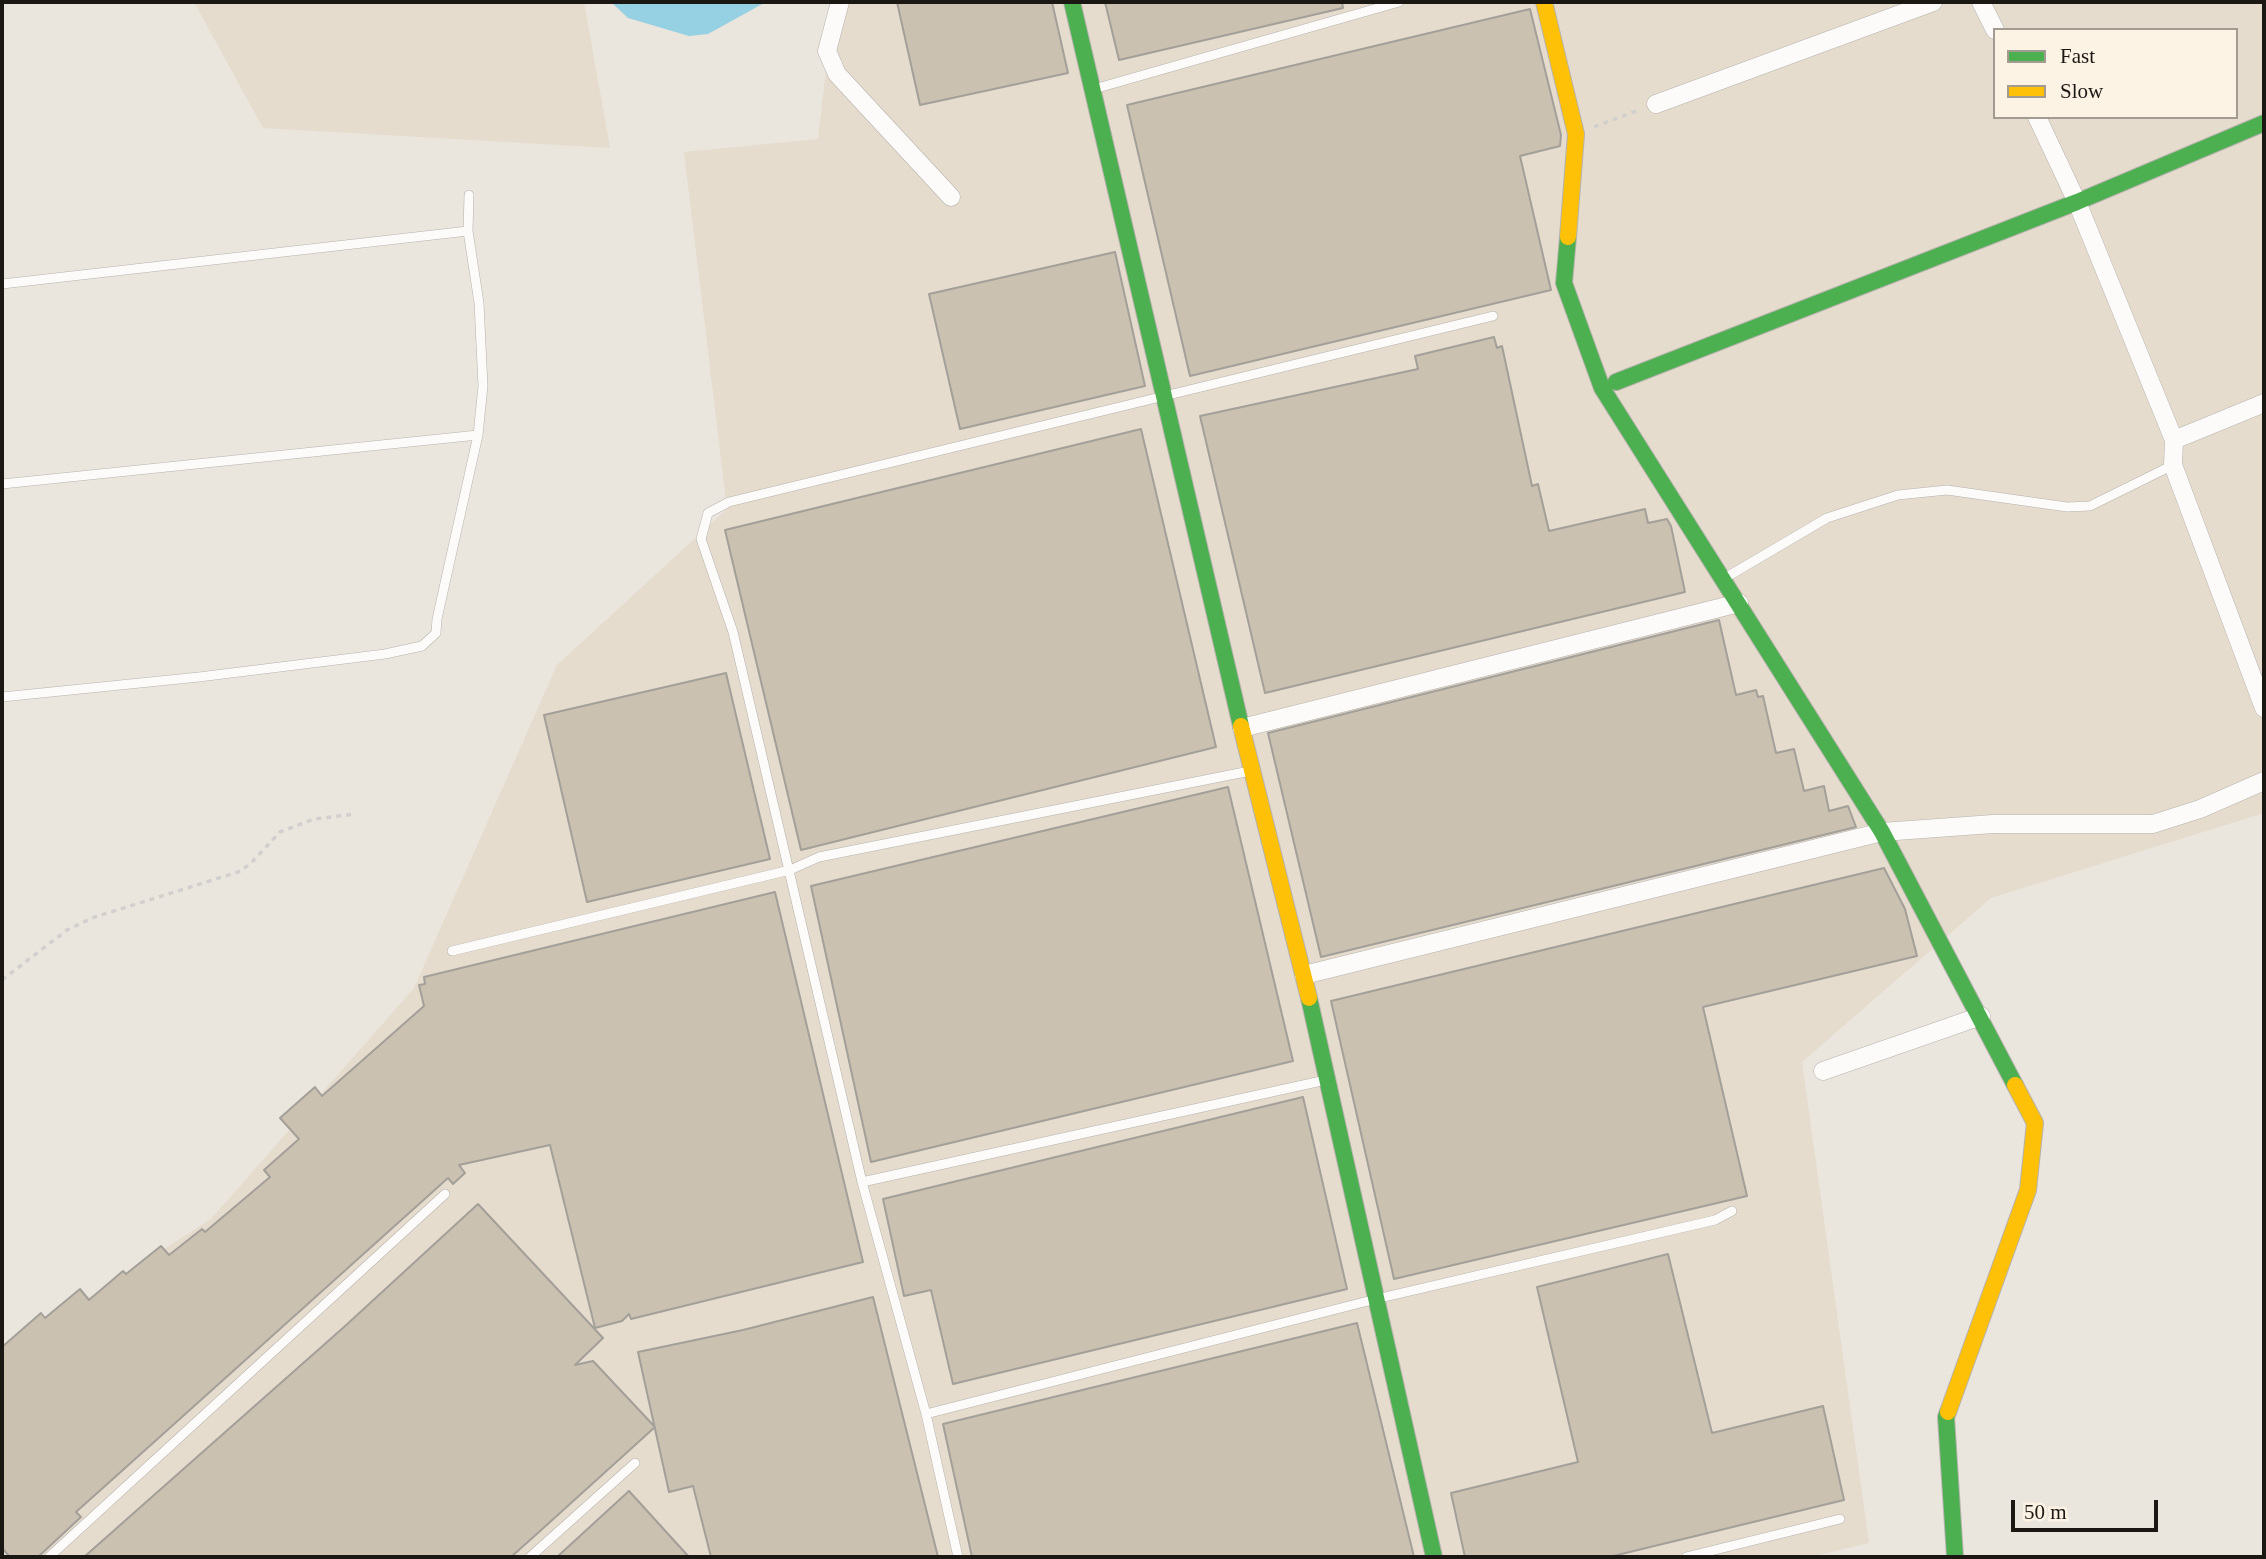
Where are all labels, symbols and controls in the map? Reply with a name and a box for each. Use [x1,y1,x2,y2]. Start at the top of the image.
legend [1993,28,2238,119]
text: Fast [2060,44,2095,68]
text: Slow [2060,79,2103,103]
scale bar [2014,1486,2161,1530]
text: 50 m [2024,1500,2067,1524]

